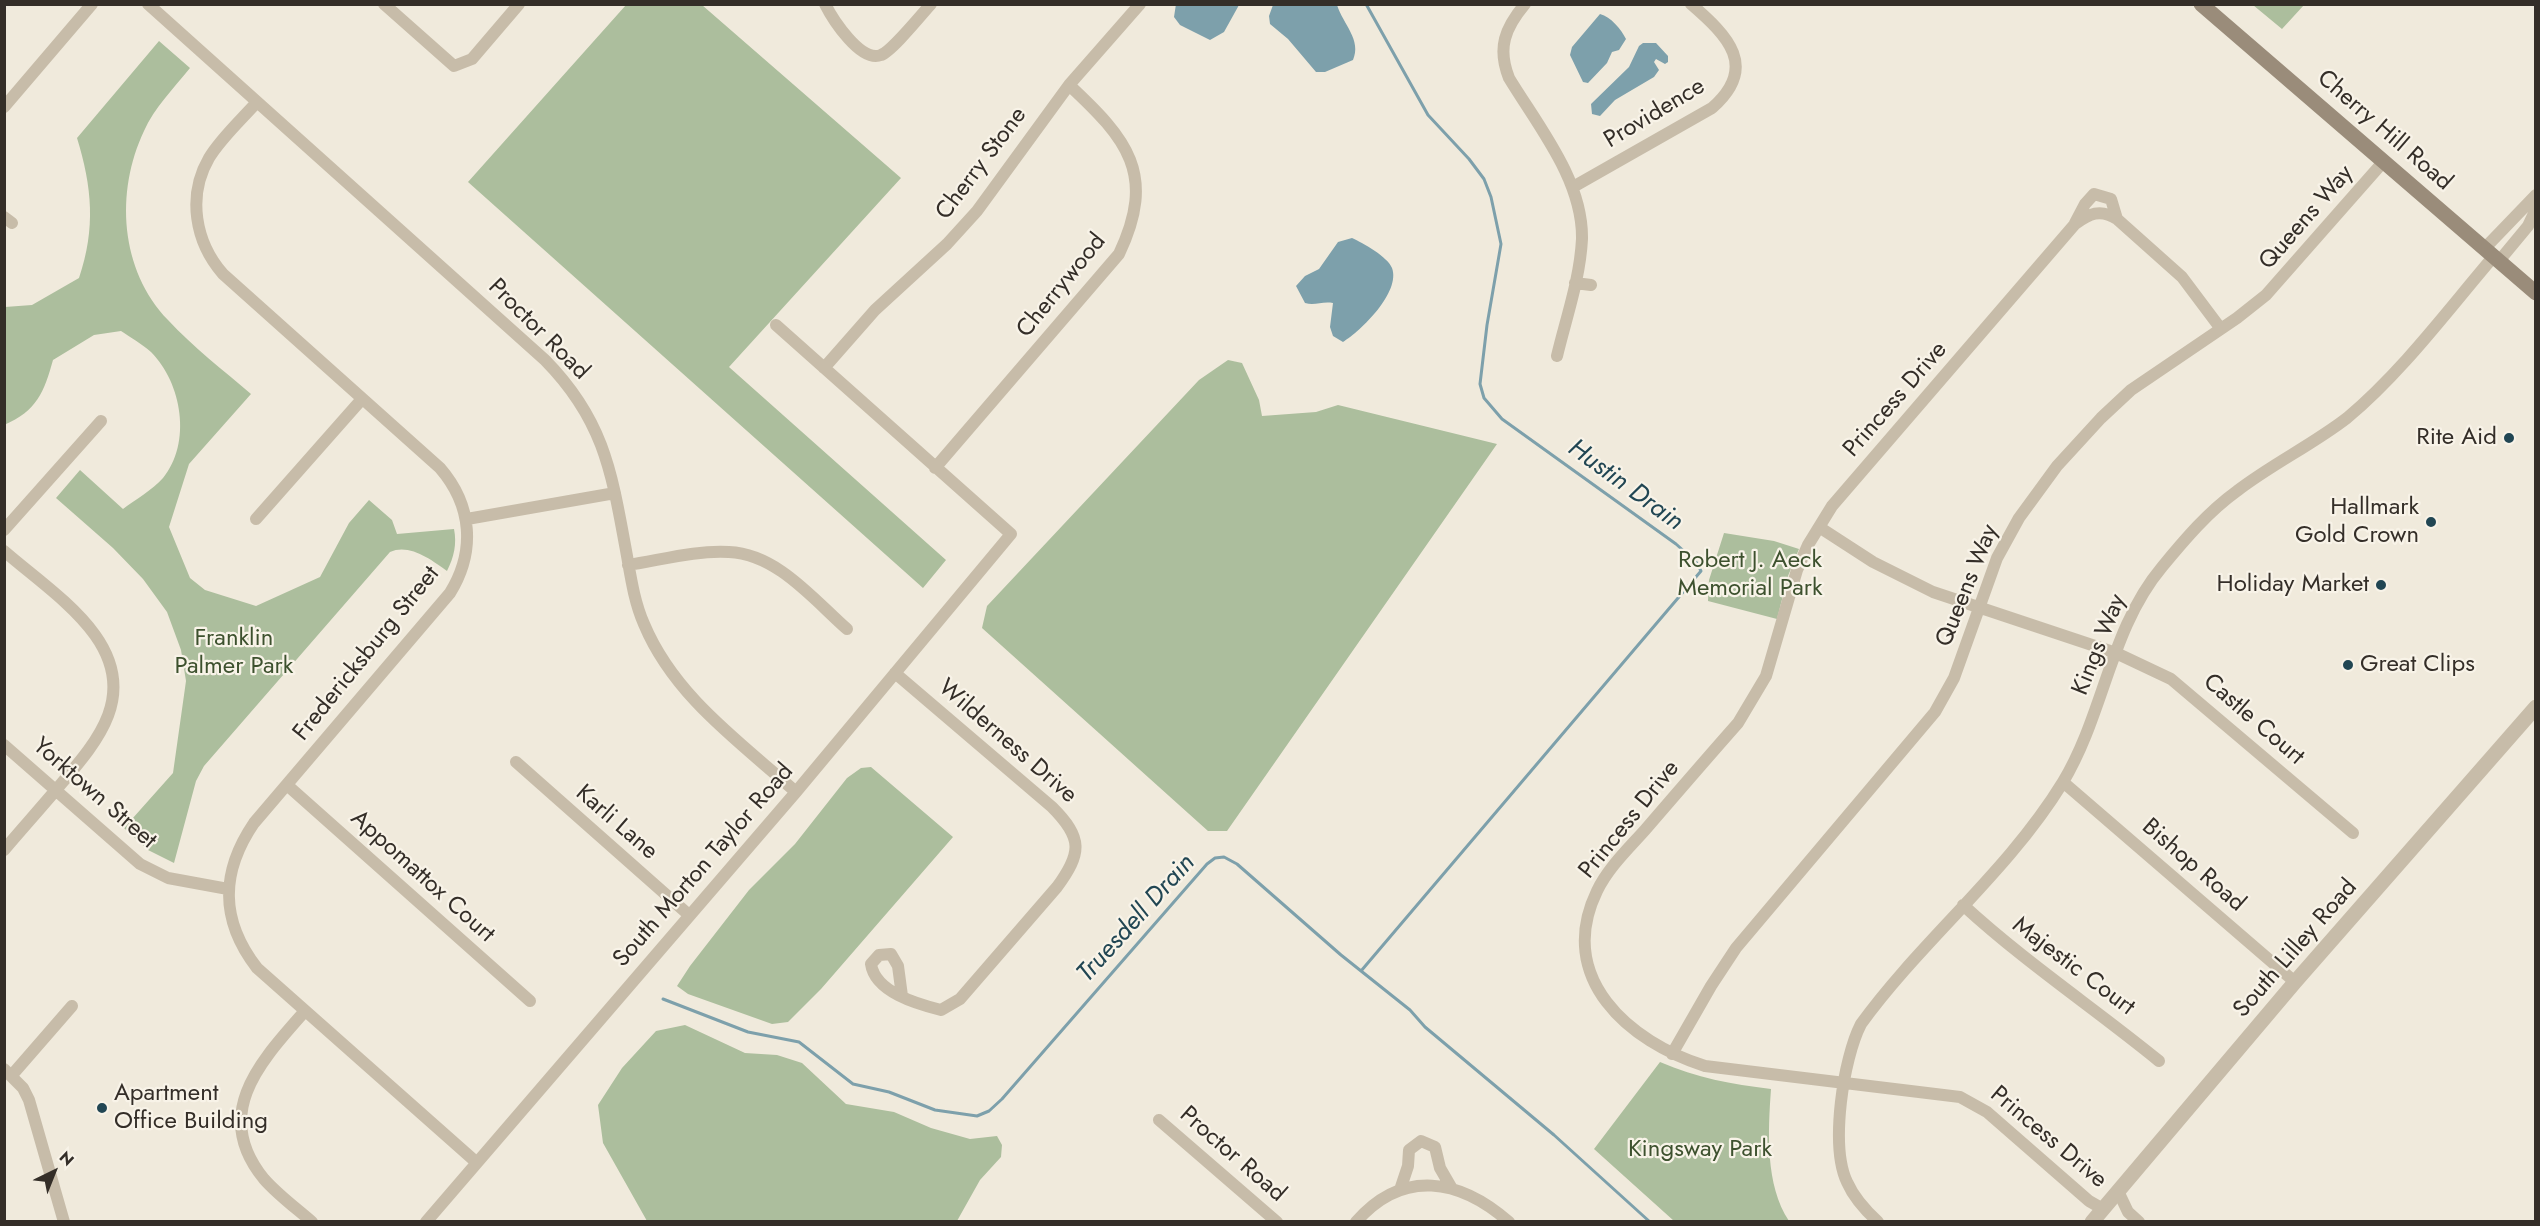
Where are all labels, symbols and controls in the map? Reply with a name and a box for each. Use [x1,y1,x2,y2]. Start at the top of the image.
street label: Cherry Hill Road [2310,64,2458,198]
street label: Providence [1599,73,1711,155]
street label: Cherry Stone [930,102,1034,226]
street label: Queens Way [2254,160,2360,276]
street label: Cherrywood [1011,228,1113,344]
street label: Proctor Road [481,273,595,387]
street label: Princess Drive [1838,336,1954,464]
place label: Rite Aid [2416,424,2497,452]
marker: Rite Aid [2502,431,2516,445]
water label: Hustin Drain [1561,434,1689,538]
place label: Hallmark Gold Crown [2295,494,2419,550]
marker: Hallmark Gold Crown [2424,515,2438,529]
street label: Queens Way [1930,521,2006,651]
park label: Robert J. Aeck Memorial Park [1677,547,1823,603]
street label: Fredericksburg Street [288,561,446,747]
place label: Holiday Market [2217,571,2369,599]
marker: Holiday Market [2374,578,2388,592]
street label: Kings Way [2067,590,2133,700]
park label: Franklin Palmer Park [175,625,293,681]
place label: Great Clips [2360,651,2475,679]
marker: Great Clips [2341,658,2355,672]
street label: Castle Court [2197,668,2309,772]
street label: Wilderness Drive [932,674,1082,810]
street label: Yorktown Street [26,732,162,856]
street label: Princess Drive [1574,755,1686,885]
street label: South Morton Taylor Road [608,758,800,974]
street label: Karli Lane [569,779,663,867]
street label: Appomattox Court [344,805,500,949]
street label: Bishop Road [2135,813,2251,919]
water label: Truesdell Drain [1071,849,1203,989]
street label: South Lilley Road [2228,874,2364,1024]
street label: Majestic Court [2006,912,2140,1022]
place label: Apartment Office Building [114,1080,268,1136]
street label: Princess Drive [1984,1081,2112,1195]
marker: Apartment Office Building [95,1101,109,1115]
street label: Proctor Road [1173,1101,1291,1209]
park label: Kingsway Park [1628,1136,1772,1164]
north arrow [24,1142,84,1202]
text: N [54,1146,79,1171]

